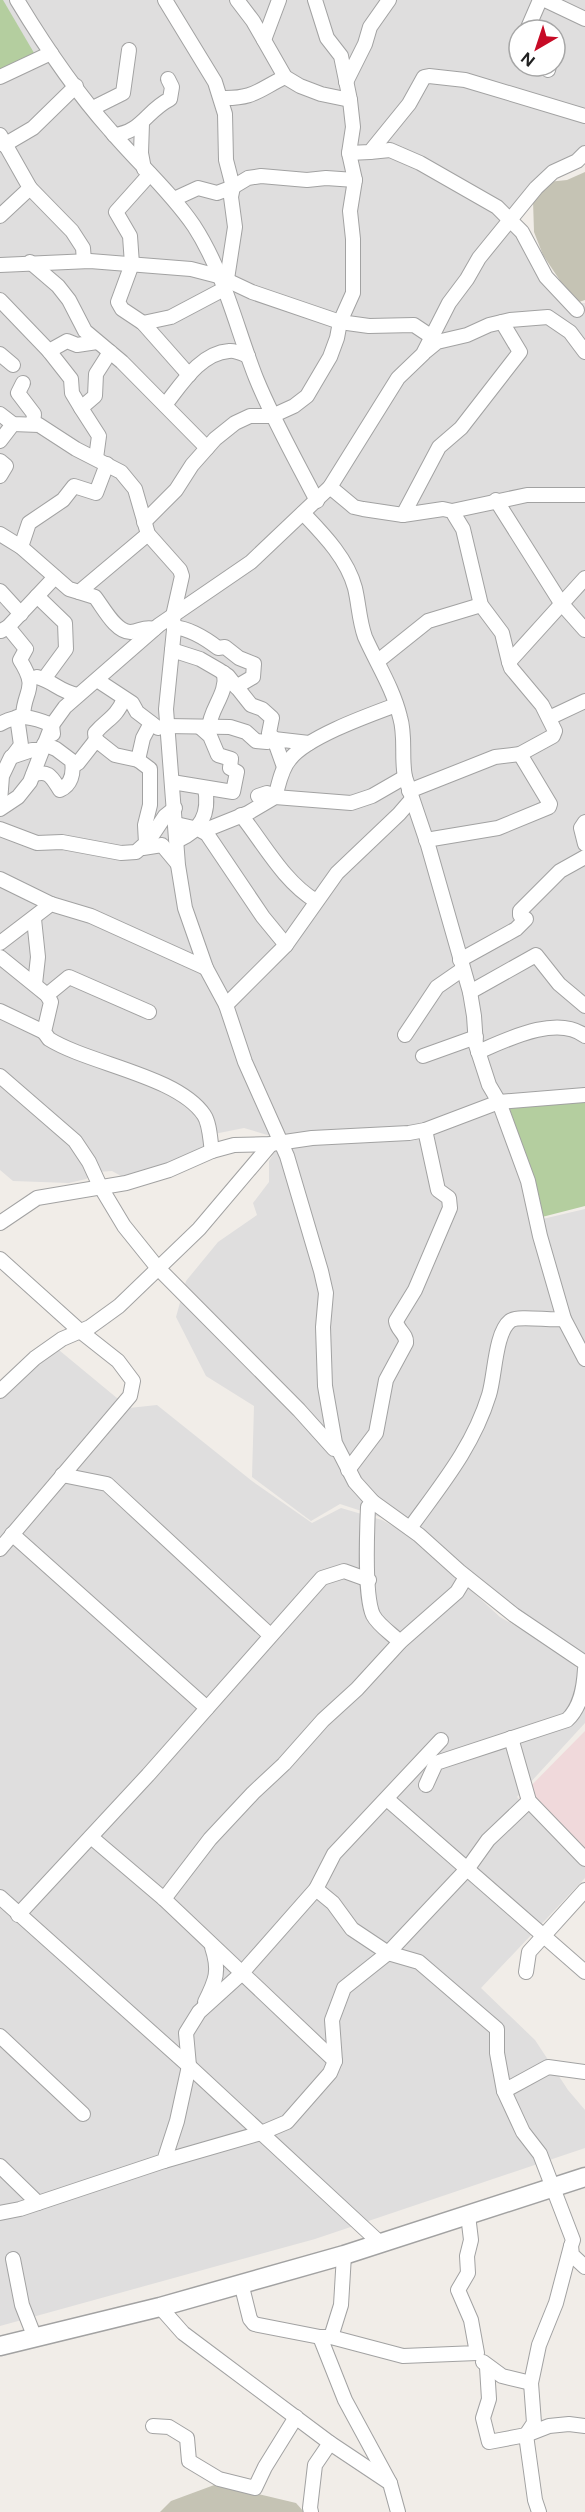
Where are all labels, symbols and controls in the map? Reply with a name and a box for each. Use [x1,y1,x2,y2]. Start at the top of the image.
north arrow [507,18,567,78]
text: N [517,48,539,71]

